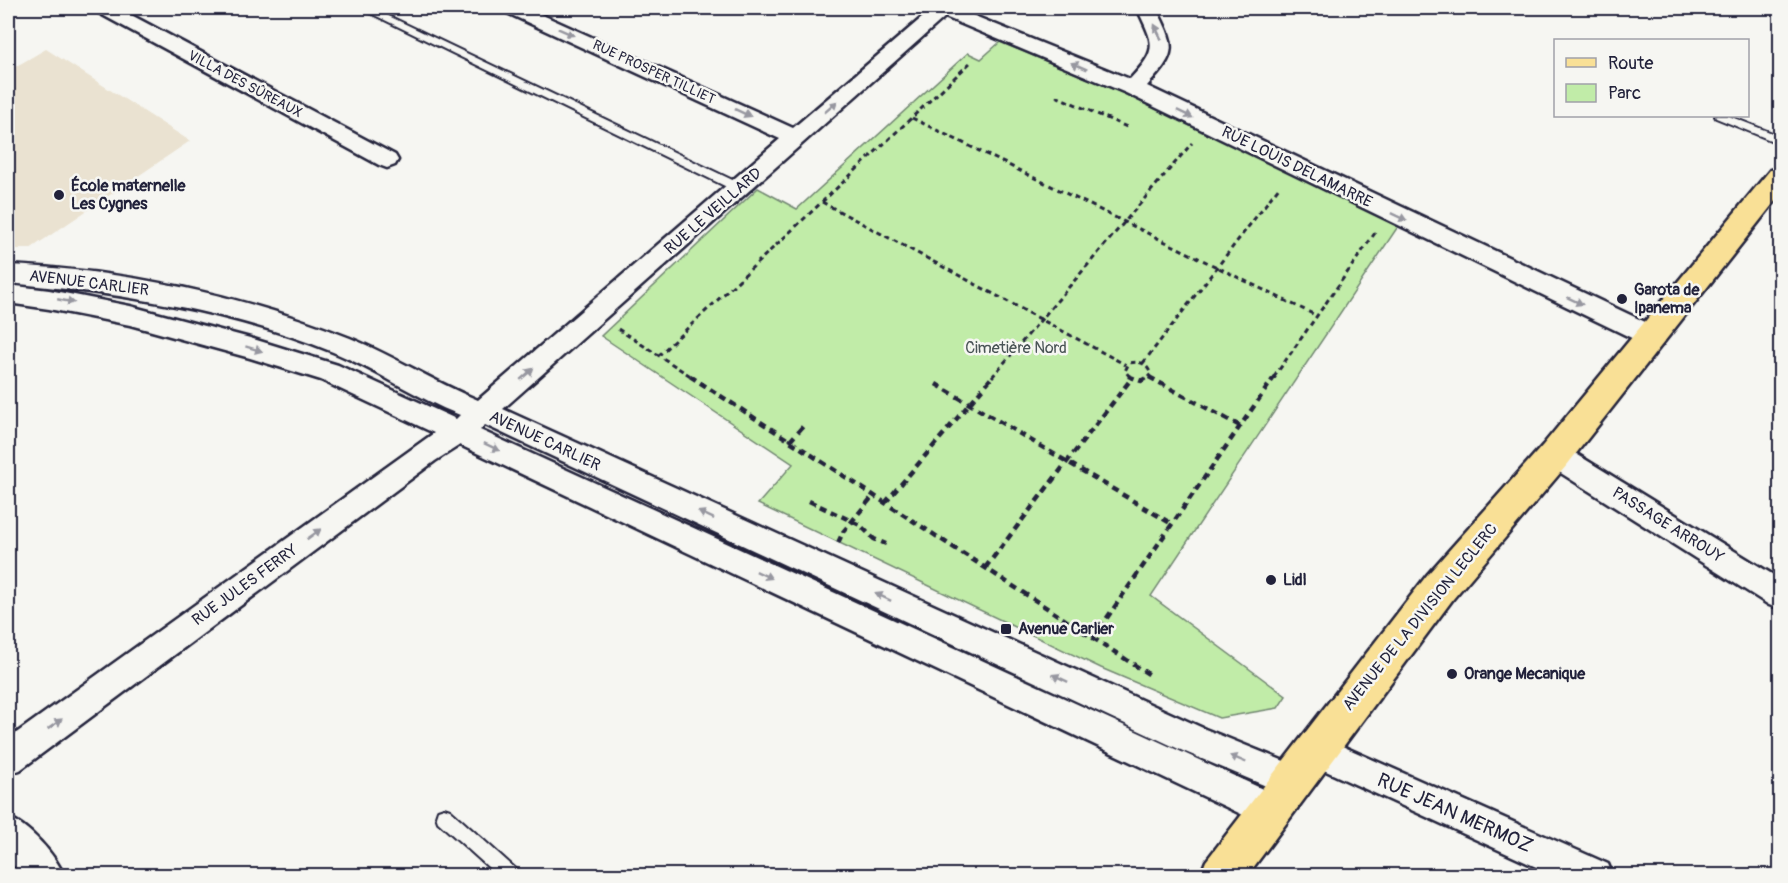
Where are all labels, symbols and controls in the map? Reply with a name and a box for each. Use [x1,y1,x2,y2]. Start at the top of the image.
one-way arrow [1154,23,1163,40]
one-way arrow [557,27,574,36]
street label: RUE PROSPER TILLIET [590,36,718,108]
legend [1554,39,1749,117]
street label: VILLA DES SÛREAUX [185,47,305,121]
text: Route [1608,52,1653,75]
one-way arrow [1069,61,1087,71]
text: Parc [1608,82,1641,105]
one-way arrow [823,101,838,114]
one-way arrow [734,109,751,118]
one-way arrow [1177,109,1194,119]
street label: RUE LOUIS DELAMARRE [1218,122,1376,212]
street label: RUE LE VEILLARD [660,163,766,259]
place label: École maternelle Les Cygnes [71,175,187,214]
marker: École maternelle Les Cygnes [52,188,66,202]
one-way arrow [1391,212,1408,221]
street label: AVENUE CARLIER [28,266,150,300]
place label: Garota de Ipanema [1634,280,1700,318]
marker: Garota de Ipanema [1615,292,1629,306]
one-way arrow [1567,296,1584,305]
one-way arrow [56,297,75,306]
park label: Cimetière Nord [965,338,1067,358]
one-way arrow [245,345,263,354]
one-way arrow [519,367,534,381]
street label: AVENUE CARLIER [486,407,604,475]
one-way arrow [484,443,501,452]
street label: PASSAGE ARROUY [1608,483,1728,567]
one-way arrow [697,510,715,520]
street label: AVENUE DE LA DIVISION LECLERC [1338,519,1502,715]
one-way arrow [305,528,321,540]
street label: RUE JULES FERRY [188,540,302,630]
one-way arrow [756,570,773,579]
place label: Lidl [1283,570,1307,590]
marker: Lidl [1264,573,1278,587]
one-way arrow [875,592,892,601]
place label: Avenue Carlier [1018,619,1114,639]
marker: Avenue Carlier [999,622,1013,636]
place label: Orange Mecanique [1464,664,1586,684]
marker: Orange Mecanique [1445,667,1459,681]
one-way arrow [1052,674,1069,683]
one-way arrow [47,718,62,730]
one-way arrow [1229,754,1247,763]
street label: RUE JEAN MERMOZ [1373,768,1537,859]

